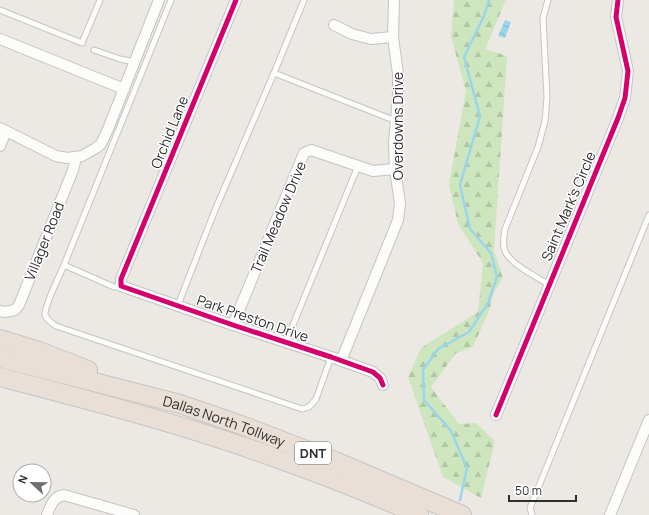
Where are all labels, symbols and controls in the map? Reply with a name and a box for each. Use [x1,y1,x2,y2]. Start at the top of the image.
street label: Overdowns Drive [388,72,407,180]
street label: Orchid Lane [146,93,192,171]
street label: Saint Mark's Circle [536,148,600,264]
street label: Trail Meadow Drive [246,158,310,276]
street label: Villager Road [20,199,68,283]
street label: Park Preston Drive [195,290,311,346]
street label: Dallas North Tollway [161,391,289,451]
road number: DNT [295,442,331,464]
north arrow [12,463,52,503]
text: N [14,473,31,486]
scale bar [509,477,576,503]
text: 50 m [515,482,542,499]

